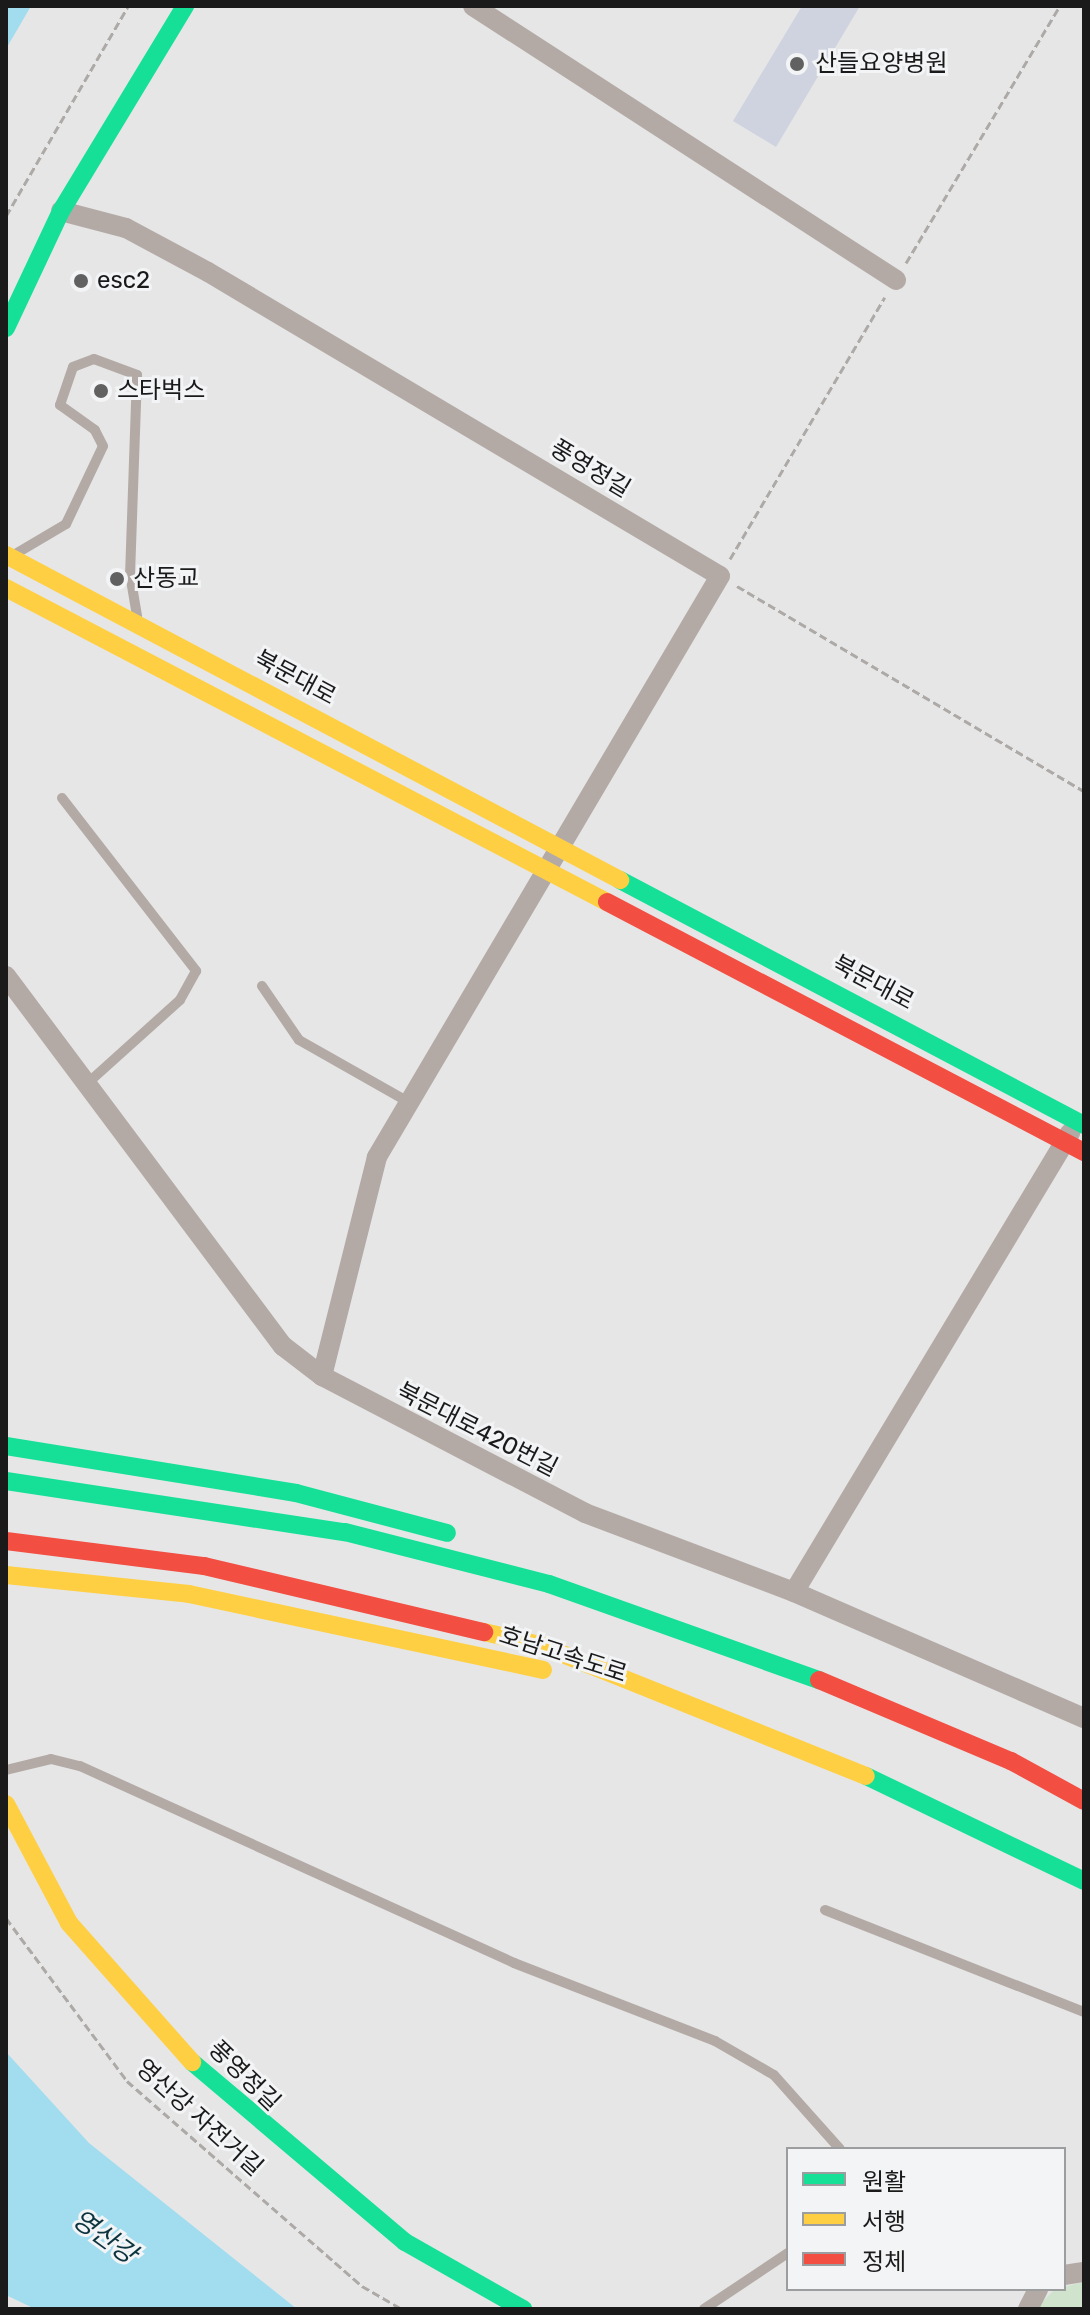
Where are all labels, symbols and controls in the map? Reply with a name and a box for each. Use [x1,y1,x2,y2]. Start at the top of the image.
place label: 산들요양병원 [815,50,947,78]
marker: 산들요양병원 [786,53,808,75]
place label: esc2 [97,267,150,295]
marker: esc2 [72,272,90,290]
place label: 스타벅스 [117,377,205,405]
marker: 스타벅스 [92,382,110,400]
street label: 풍영정길 [545,434,635,504]
place label: 산동교 [133,565,199,593]
marker: 산동교 [108,570,126,588]
street label: 북문대로 [249,645,341,711]
street label: 북문대로 [827,950,919,1016]
street label: 북문대로420번길 [392,1377,562,1483]
street label: 호남고속도로 [496,1621,630,1689]
street label: 풍영정길 [202,2035,286,2117]
street label: 영산강 자전거길 [130,2054,268,2182]
legend [786,2147,1066,2291]
text: 원활 [862,2168,906,2196]
water label: 영산강 [66,2203,142,2271]
text: 서행 [862,2208,906,2236]
text: 정체 [862,2248,906,2276]

